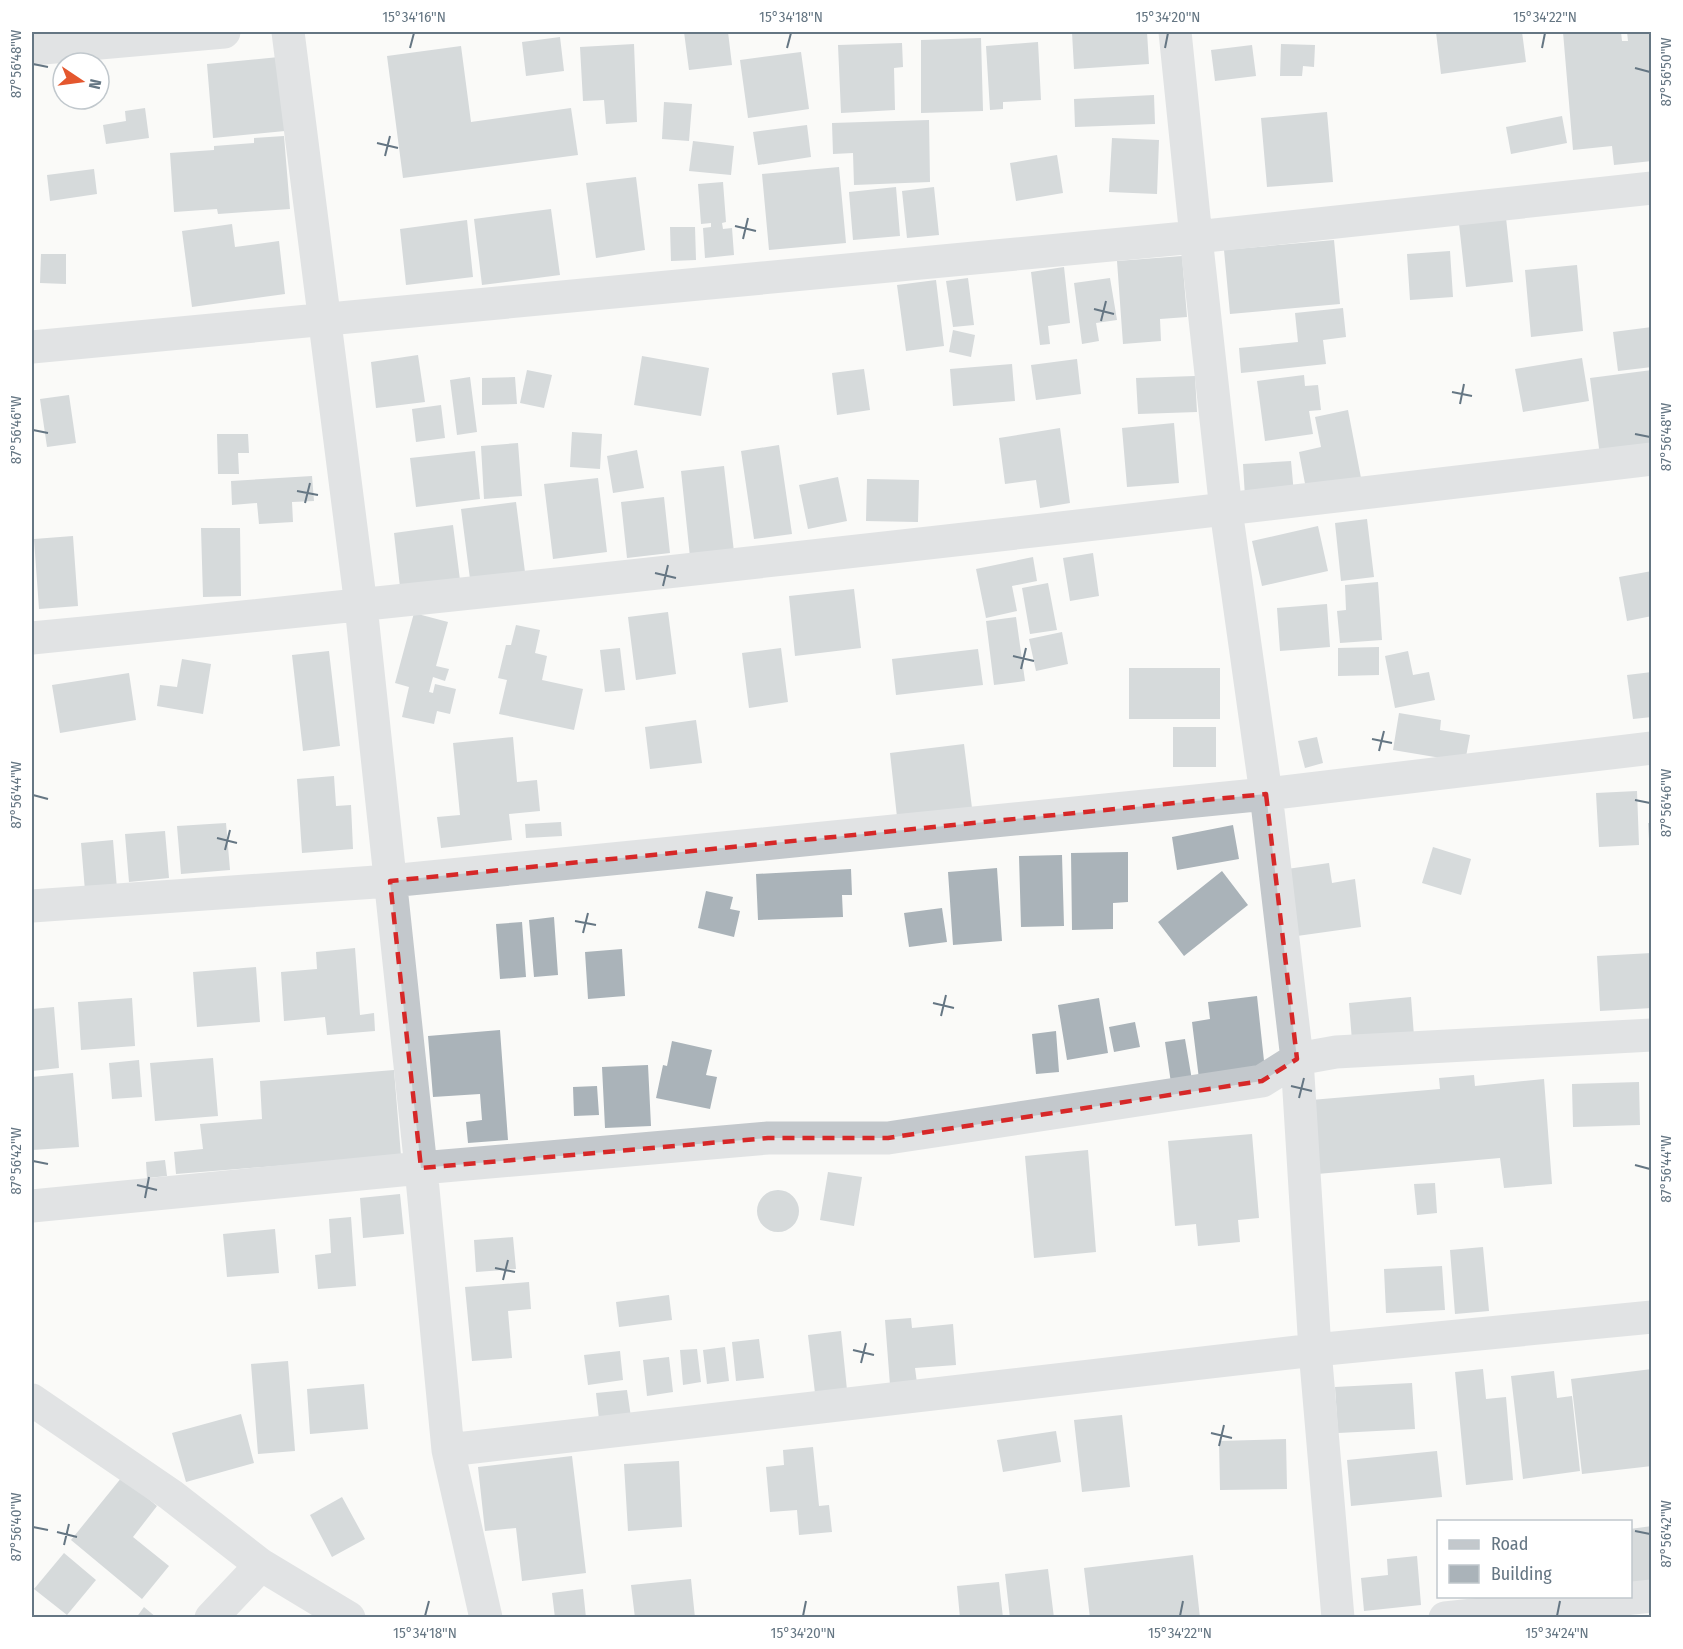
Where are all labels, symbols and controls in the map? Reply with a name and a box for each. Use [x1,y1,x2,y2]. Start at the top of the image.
text: 15°34'16"N [382,8,446,26]
text: 15°34'18"N [759,8,823,26]
text: 15°34'20"N [1136,8,1200,26]
text: 15°34'22"N [1513,8,1577,26]
text: 87°56'48"W [7,30,25,98]
text: 87°56'50"W [1657,37,1675,107]
north arrow [51,51,111,111]
text: N [85,77,105,91]
text: 87°56'46"W [7,396,25,464]
text: 87°56'48"W [1657,403,1675,471]
text: 87°56'44"W [7,761,25,829]
text: 87°56'46"W [1657,769,1675,837]
text: 87°56'42"W [7,1127,25,1195]
text: 87°56'44"W [1657,1135,1675,1203]
text: 87°56'40"W [7,1493,25,1561]
text: 87°56'42"W [1657,1500,1675,1568]
legend [1437,1520,1632,1598]
text: Road [1491,1533,1528,1555]
text: Building [1491,1563,1552,1585]
text: 15°34'18"N [393,1624,457,1642]
text: 15°34'20"N [771,1624,835,1642]
text: 15°34'22"N [1148,1624,1212,1642]
text: 15°34'24"N [1525,1624,1589,1642]

